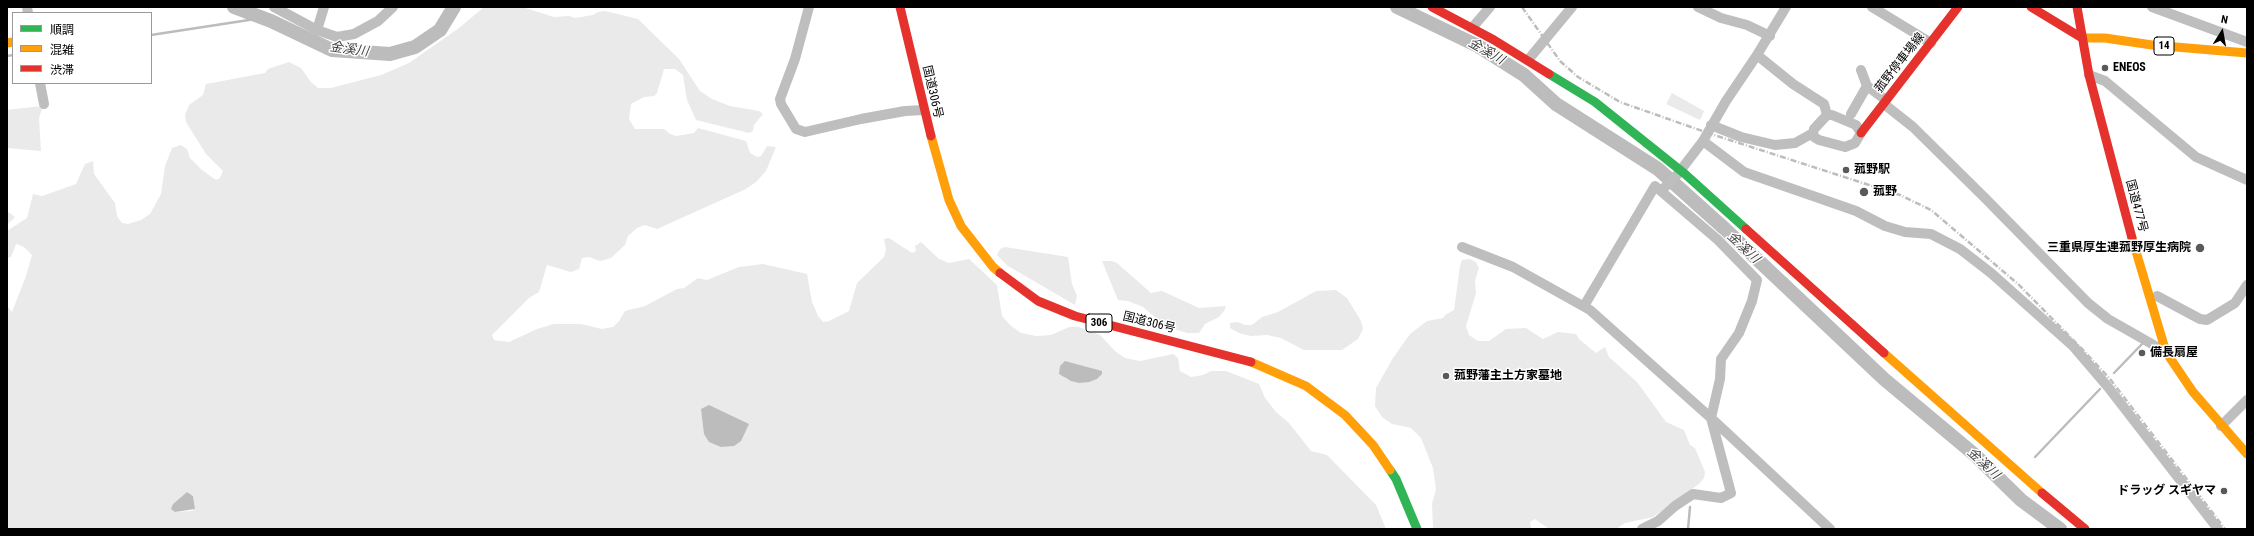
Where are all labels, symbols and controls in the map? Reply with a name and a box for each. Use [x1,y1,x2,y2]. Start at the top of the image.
legend [12,12,152,84]
north arrow [2202,12,2242,52]
text: N [2220,13,2229,27]
text: 順調 [50,23,74,37]
street label: 菰野停車場線 [1872,30,1928,96]
water label: 金溪川 [1465,35,1507,69]
road number: 14 [2154,37,2174,55]
water label: 金溪川 [329,40,369,60]
text: 混雑 [50,43,74,57]
place label: ENEOS [2113,61,2146,75]
text: 渋滞 [50,63,74,77]
marker: ENEOS [2100,63,2110,73]
street label: 国道306号 [919,64,945,120]
place label: 菰野駅 [1854,163,1890,177]
marker: 菰野駅 [1841,165,1851,175]
street label: 国道477号 [2122,178,2150,234]
place label: 菰野 [1873,185,1897,199]
marker: 菰野 [1858,186,1870,198]
water label: 金溪川 [1723,229,1763,267]
place label: 三重県厚生連菰野厚生病院 [2047,241,2191,255]
marker: 三重県厚生連菰野厚生病院 [2194,242,2206,254]
street label: 国道306号 [1121,310,1177,336]
road number: 306 [1086,314,1112,332]
place label: 備長扇屋 [2150,346,2198,360]
marker: 備長扇屋 [2137,348,2147,358]
place label: 菰野藩主土方家墓地 [1454,369,1562,383]
marker: 菰野藩主土方家墓地 [1441,371,1451,381]
water label: 金溪川 [1963,445,2003,483]
place label: ドラッグ スギヤマ [2117,484,2216,498]
marker: ドラッグ スギヤマ [2219,486,2229,496]

